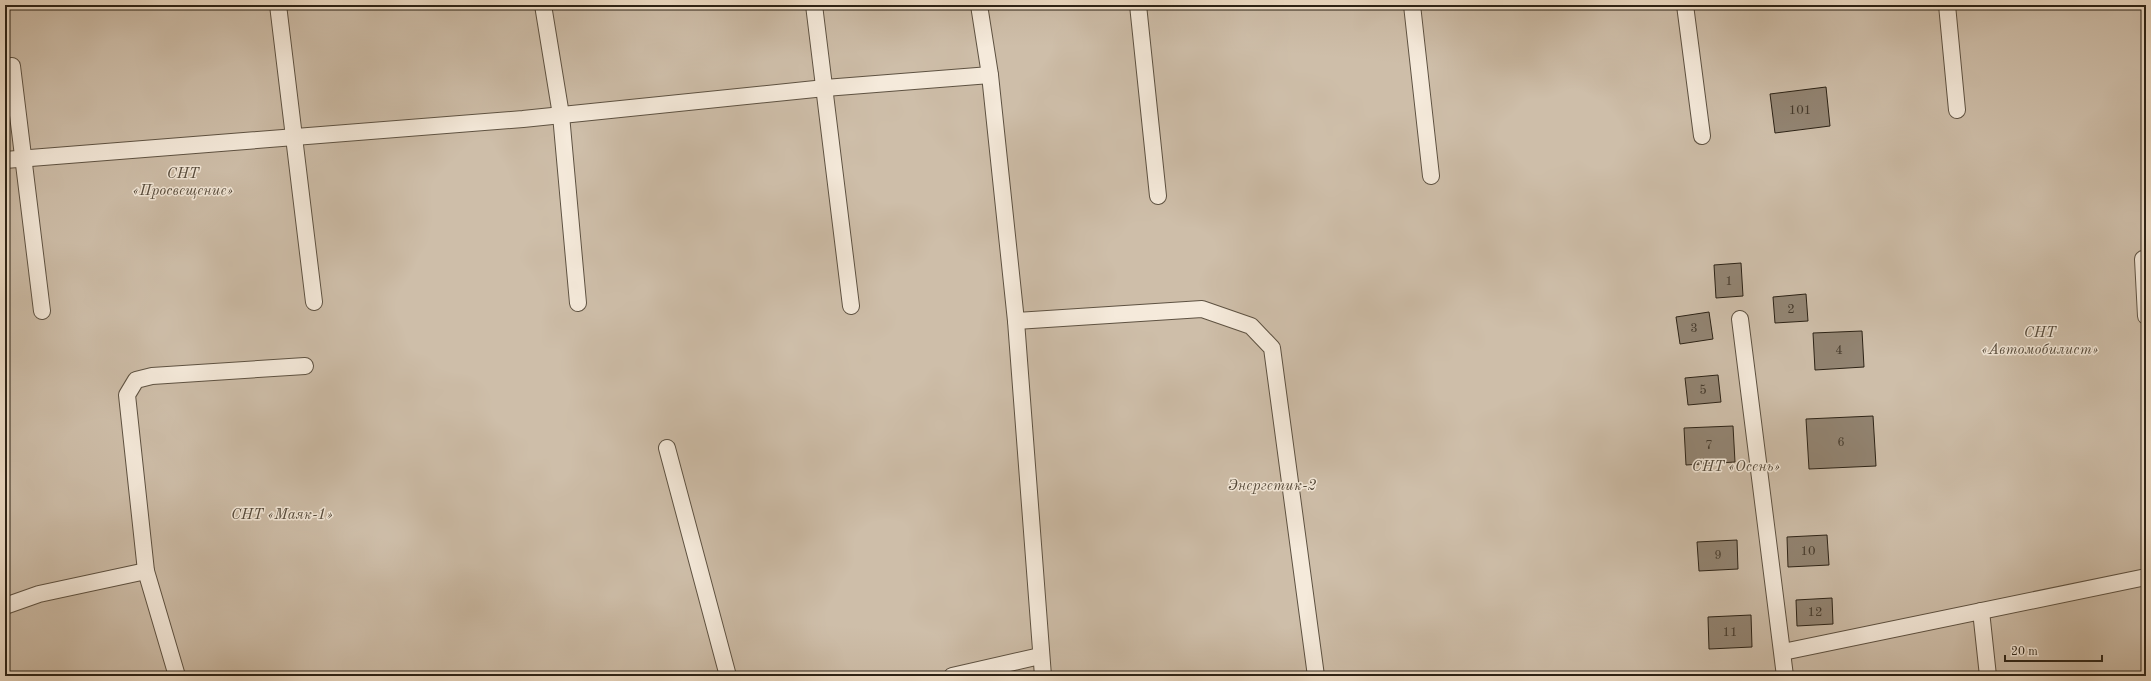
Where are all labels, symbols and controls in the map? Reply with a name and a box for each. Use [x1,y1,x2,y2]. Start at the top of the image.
house number: 101 [1789,104,1811,117]
park label: СНТ «Просвещение» [133,167,233,199]
house number: 1 [1725,275,1733,288]
house number: 2 [1787,303,1795,316]
house number: 3 [1690,322,1698,335]
park label: СНТ «Автомобилист» [1982,326,2098,358]
house number: 4 [1835,344,1843,357]
house number: 5 [1699,384,1707,397]
house number: 6 [1837,436,1845,449]
house number: 7 [1705,439,1713,452]
park label: СНТ «Осень» [1692,460,1780,475]
park label: Энергетик-2 [1228,479,1316,494]
park label: СНТ «Маяк-1» [231,508,333,523]
house number: 10 [1800,545,1816,558]
house number: 9 [1714,549,1722,562]
house number: 12 [1807,606,1823,619]
house number: 11 [1722,626,1738,639]
scale bar [2005,637,2102,663]
text: 20 m [2011,646,2038,658]

